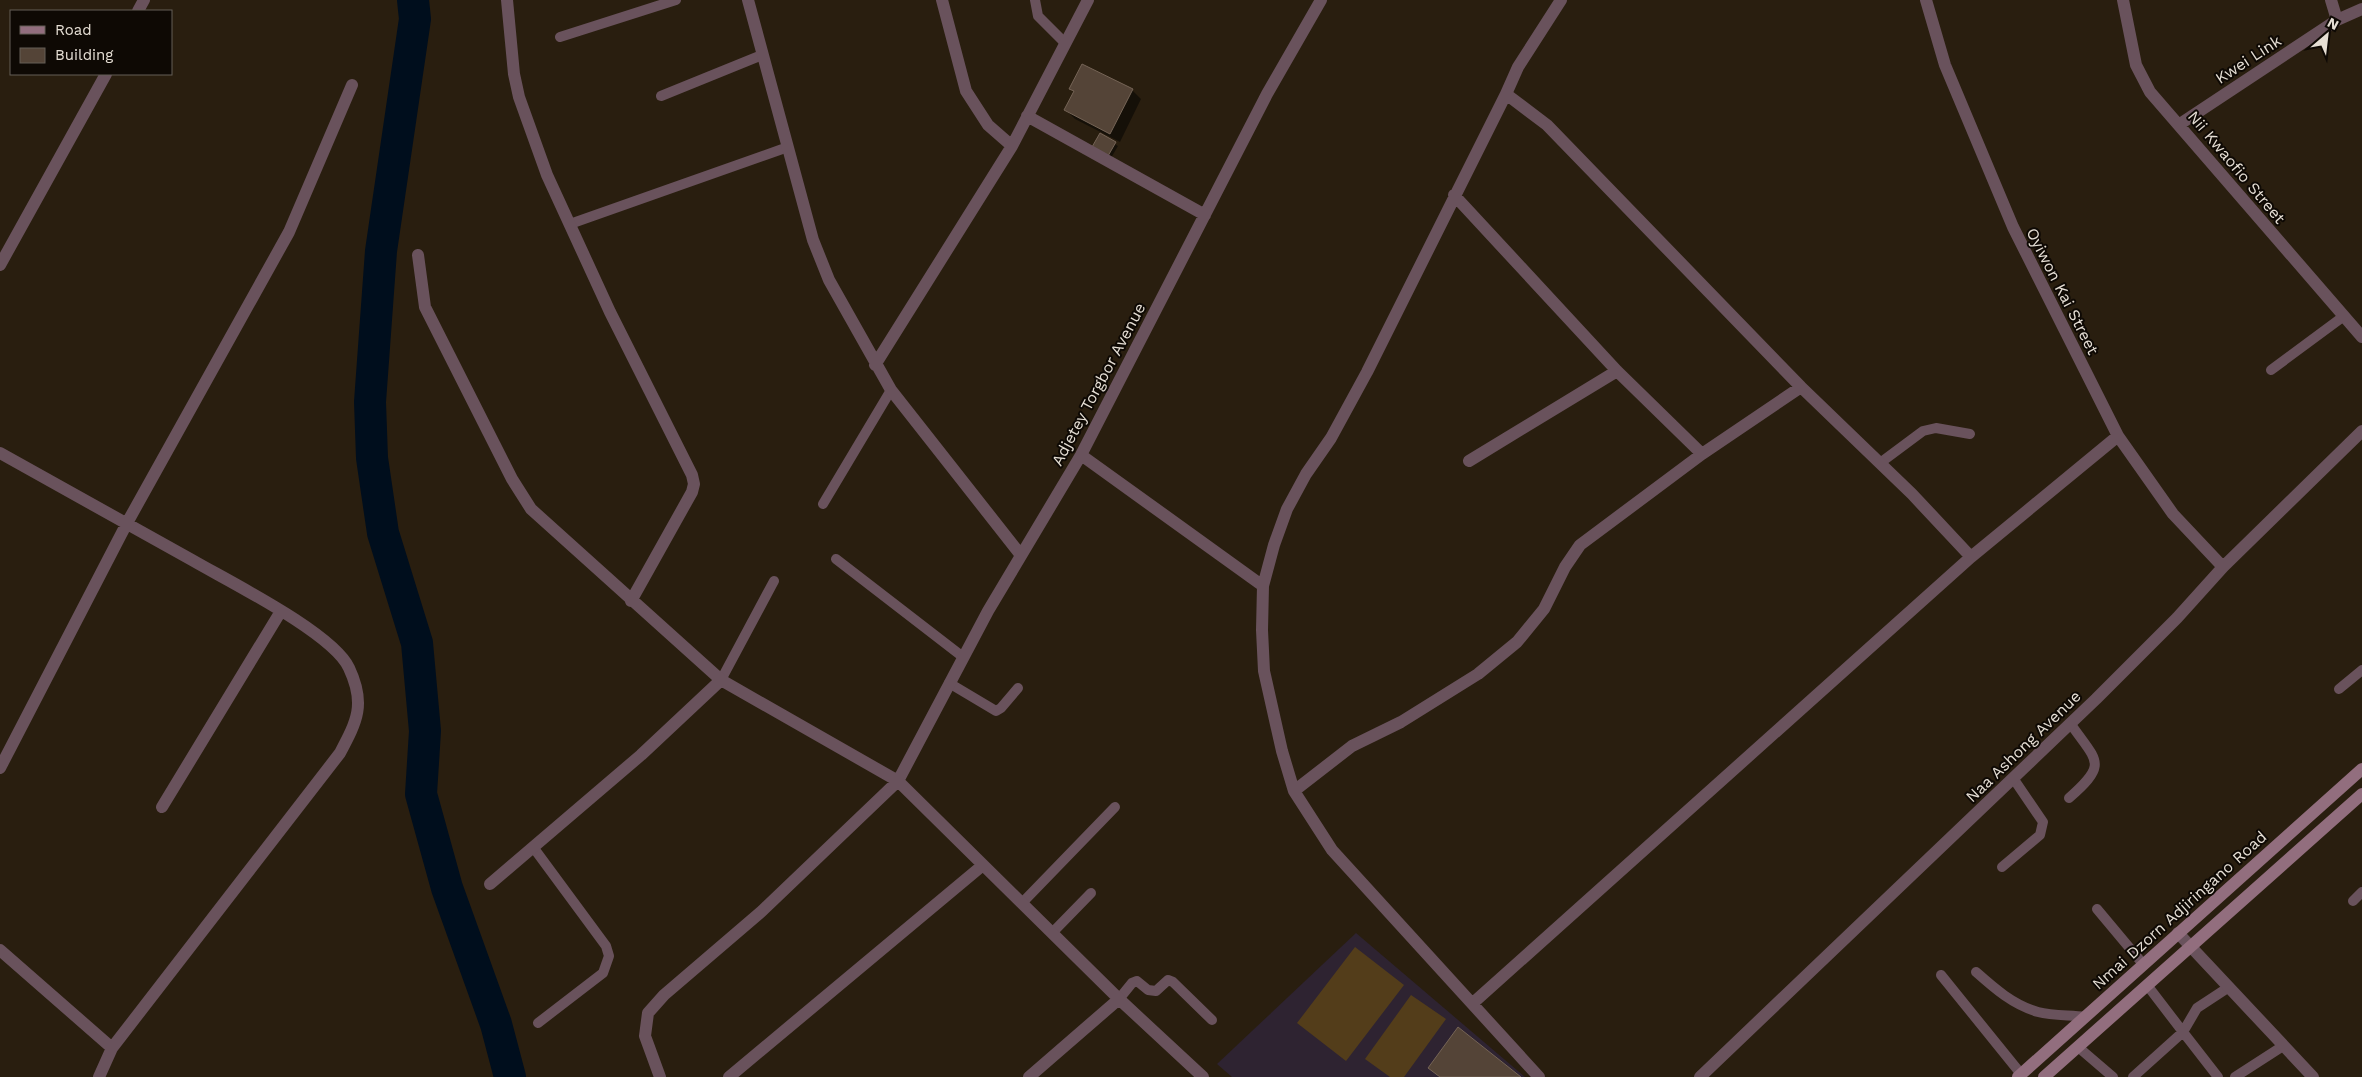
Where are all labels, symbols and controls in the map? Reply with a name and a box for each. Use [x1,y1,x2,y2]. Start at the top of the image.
legend [10,10,172,75]
north arrow [2302,10,2352,60]
text: N [2325,14,2341,33]
text: Road [55,21,92,39]
street label: Kwei Link [2212,31,2285,88]
text: Building [55,46,113,64]
street label: Nii Kwaofio Street [2184,107,2289,228]
street label: Oyiwon Kai Street [2022,225,2103,358]
street label: Adjetey Torgbor Avenue [1047,300,1149,469]
street label: Naa Ashong Avenue [1962,687,2085,806]
street label: Nmai Dzorn Adjiringano Road [2088,827,2270,994]

